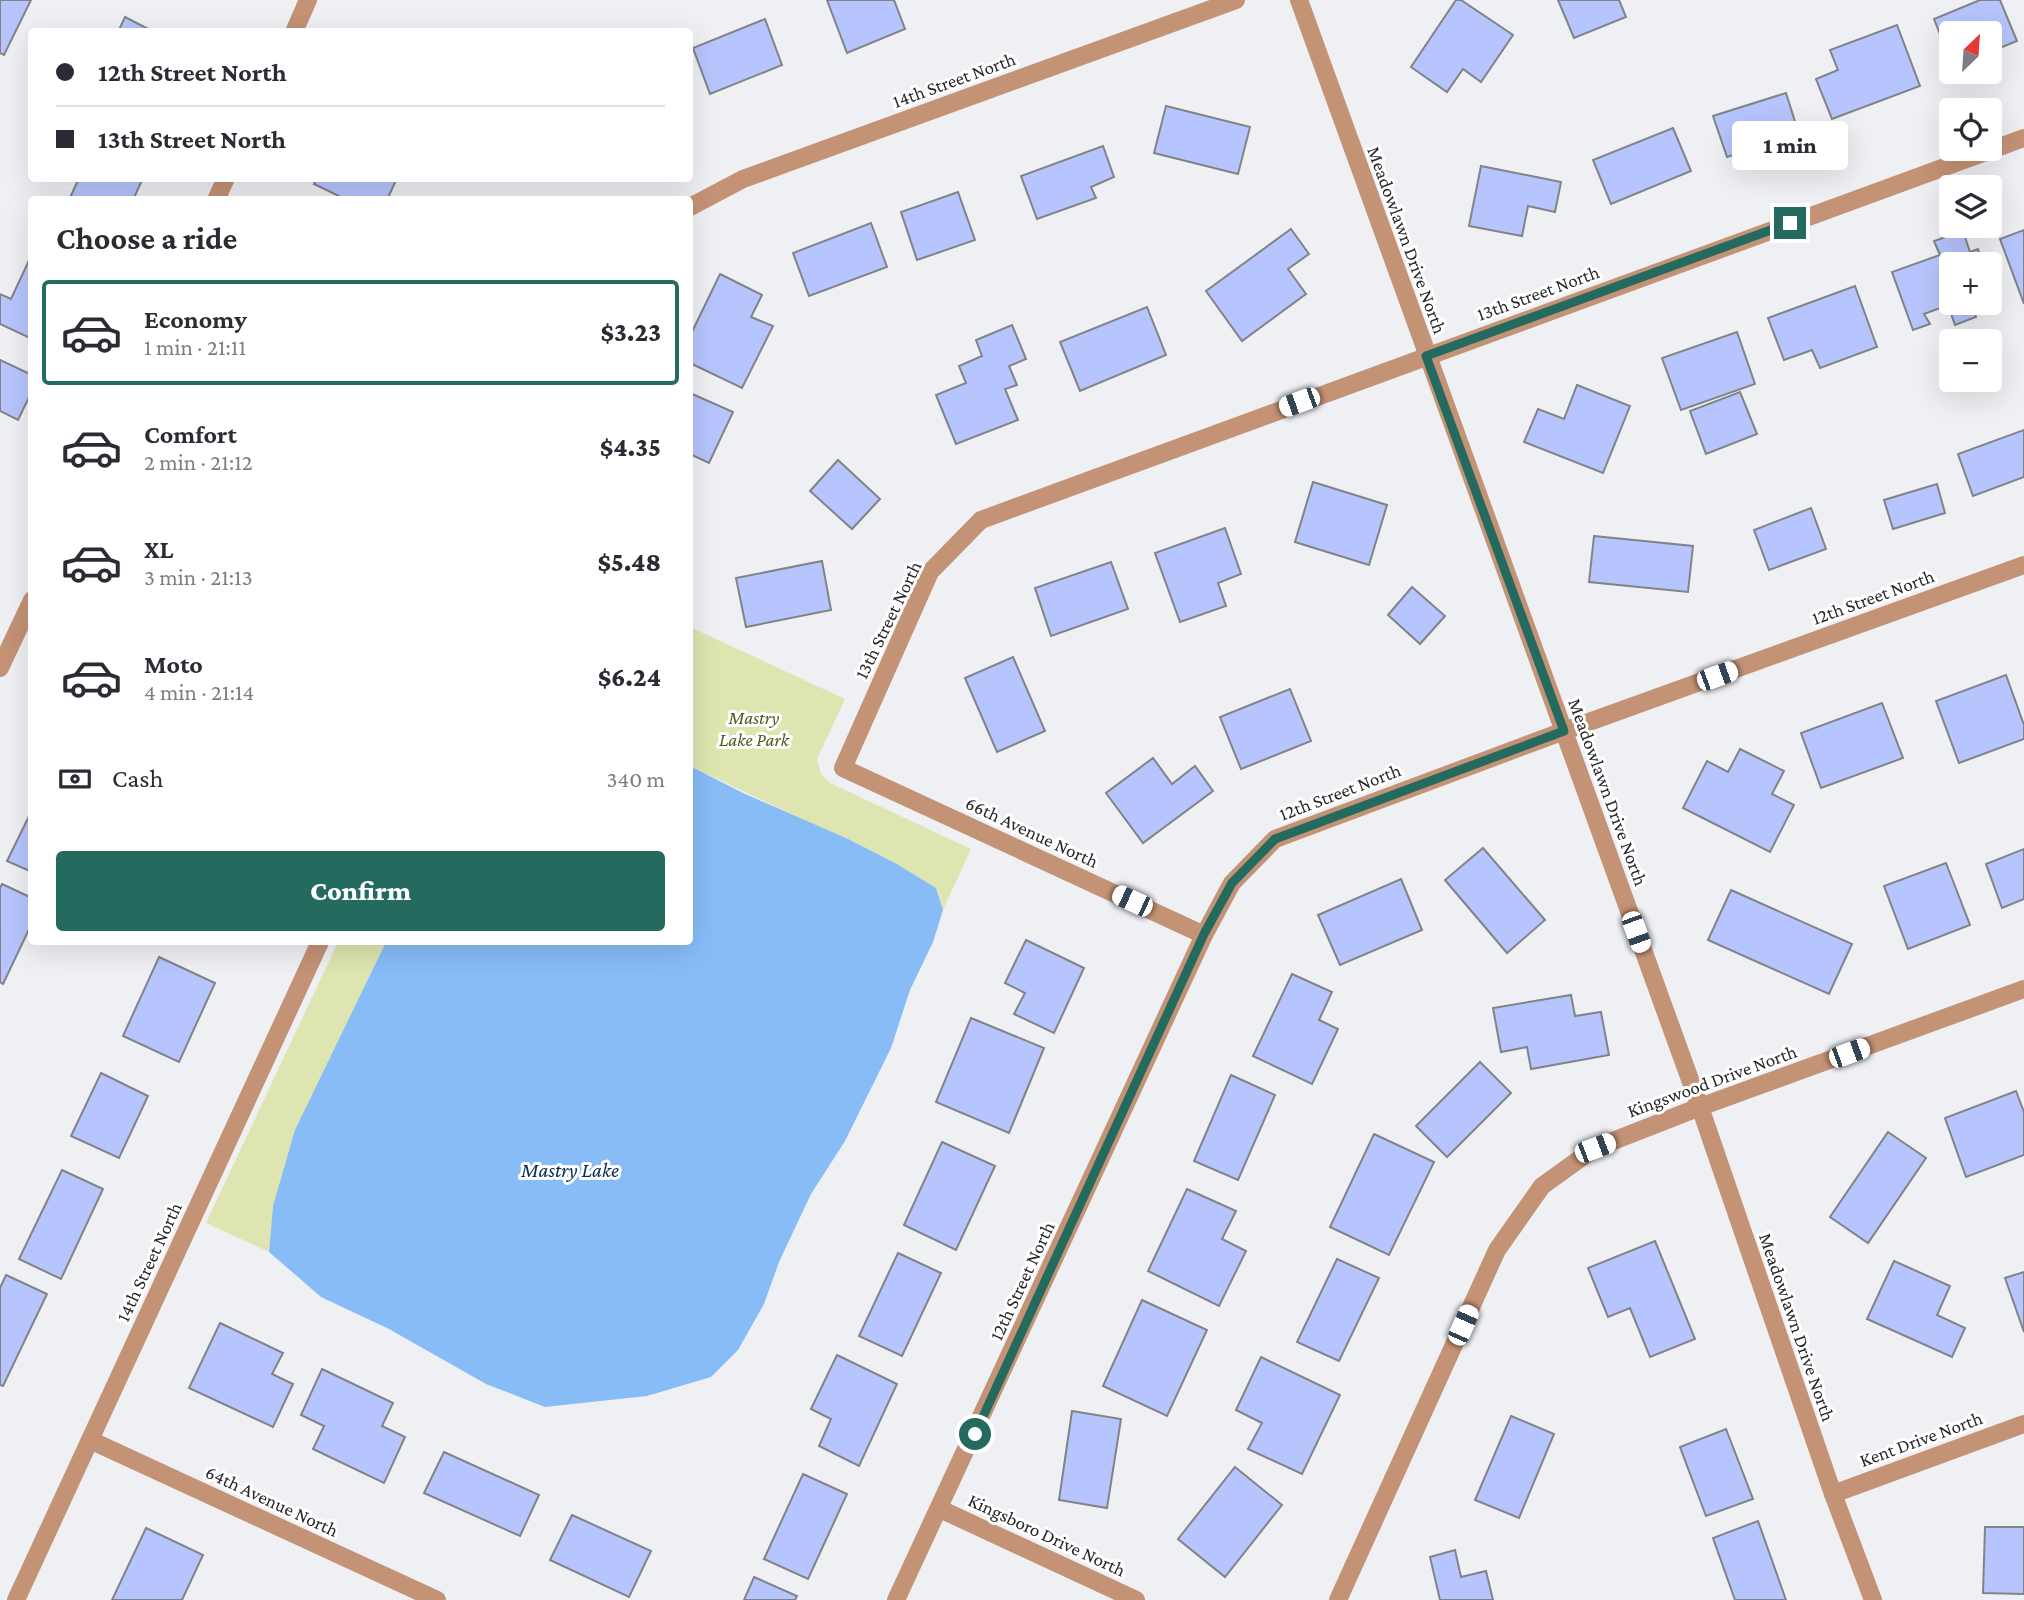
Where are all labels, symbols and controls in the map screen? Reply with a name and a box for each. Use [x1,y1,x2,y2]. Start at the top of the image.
north arrow [1939,21,2002,84]
map controls [1939,21,2002,392]
street label: 14th Street North [890,48,1018,112]
text: 12th Street North [98,58,287,87]
button: locate [1939,98,2002,161]
callout: 1 min [1732,122,1848,170]
text: 13th Street North [98,125,286,154]
text: 1 min [1763,132,1817,158]
street label: Meadowlawn Drive North [1363,144,1451,336]
button: layers [1939,175,2002,238]
route end [1774,207,1806,239]
text: Choose a ride [56,220,237,256]
button: + [1939,252,2002,315]
street label: 13th Street North [1474,261,1602,325]
icon: car [60,301,123,364]
text: Economy [144,305,247,334]
text: $3.23 [601,318,661,347]
button: − [1939,329,2002,392]
text: 1 min · 21:11 [144,334,246,360]
car [1276,385,1323,419]
icon: car [60,416,123,479]
text: Comfort [144,420,237,449]
text: $4.35 [600,433,661,462]
text: 2 min · 21:12 [144,449,253,475]
icon: car [60,531,123,594]
text: XL [144,535,173,564]
text: $5.48 [597,548,661,577]
street label: 13th Street North [850,558,926,682]
text: 3 min · 21:13 [144,564,253,590]
street label: 12th Street North [1809,565,1937,629]
icon: car [60,646,123,709]
text: Moto [144,650,203,679]
car [1694,659,1741,693]
text: $6.24 [598,663,661,692]
text: 4 min · 21:14 [144,679,254,705]
street label: Meadowlawn Drive North [1564,696,1652,888]
park label: Mastry Lake Park [719,707,790,750]
street label: 12th Street North [1276,759,1404,825]
icon: cash [56,760,94,798]
text: Cash [112,764,163,793]
text: 340 m [607,766,665,792]
street label: 66th Avenue North [962,792,1102,872]
button: Confirm [56,851,665,931]
car [1109,883,1156,919]
car [1619,909,1654,955]
car [1826,1036,1873,1070]
street label: Kingswood Drive North [1624,1041,1800,1121]
car [1572,1131,1619,1165]
water label: Mastry Lake [520,1158,619,1182]
street label: 14th Street North [112,1199,186,1325]
street label: 12th Street North [985,1218,1059,1344]
street label: Meadowlawn Drive North [1755,1230,1839,1424]
car [1445,1302,1482,1348]
street label: Kent Drive North [1857,1407,1985,1471]
route start [959,1418,991,1450]
street label: 64th Avenue North [202,1461,342,1541]
street label: Kingsboro Drive North [965,1489,1129,1581]

